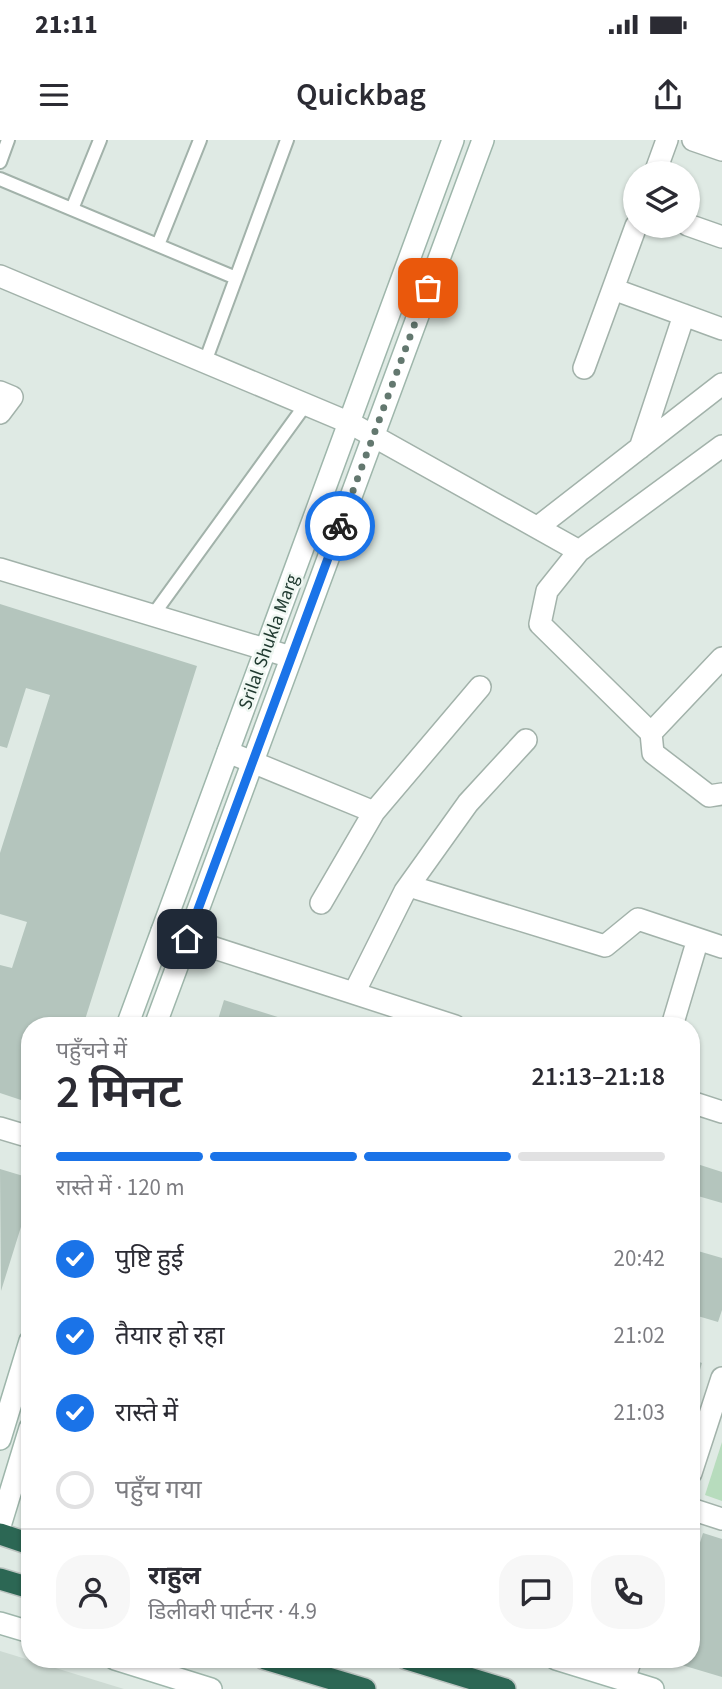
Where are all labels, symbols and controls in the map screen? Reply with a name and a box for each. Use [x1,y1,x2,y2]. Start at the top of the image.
text: 21:11 [35,6,98,43]
text: Quickbag [296,72,426,118]
icon: menu [35,76,73,114]
icon: share [649,76,687,114]
map controls [623,161,700,238]
button: layers [623,161,700,238]
pin [398,258,458,318]
icon: bag [409,269,447,307]
courier [305,491,375,561]
icon: bike [321,507,359,545]
street label: Srilal Shukla Marg [232,570,306,713]
pin [157,909,217,969]
icon: home [168,920,206,958]
text: पहुँचने में [56,1034,127,1067]
text: 21:13–21:18 [532,1058,665,1095]
text: 2 मिनट [56,1060,182,1125]
text: रास्ते में · 120 m [56,1171,185,1204]
icon: check [56,1240,94,1278]
text: पुष्टि हुई [115,1240,183,1277]
text: 20:42 [614,1242,665,1275]
icon: check [56,1317,94,1355]
text: तैयार हो रहा [115,1317,224,1354]
text: 21:02 [614,1319,665,1352]
icon: check [56,1394,94,1432]
text: रास्ते में [115,1394,178,1431]
text: 21:03 [614,1396,665,1429]
text: पहुँच गया [115,1471,202,1508]
button: person [56,1555,130,1629]
button: chat [499,1555,573,1629]
button: phone [591,1555,665,1629]
text: राहुल [148,1557,201,1594]
text: डिलीवरी पार्टनर · 4.9 [148,1595,317,1628]

